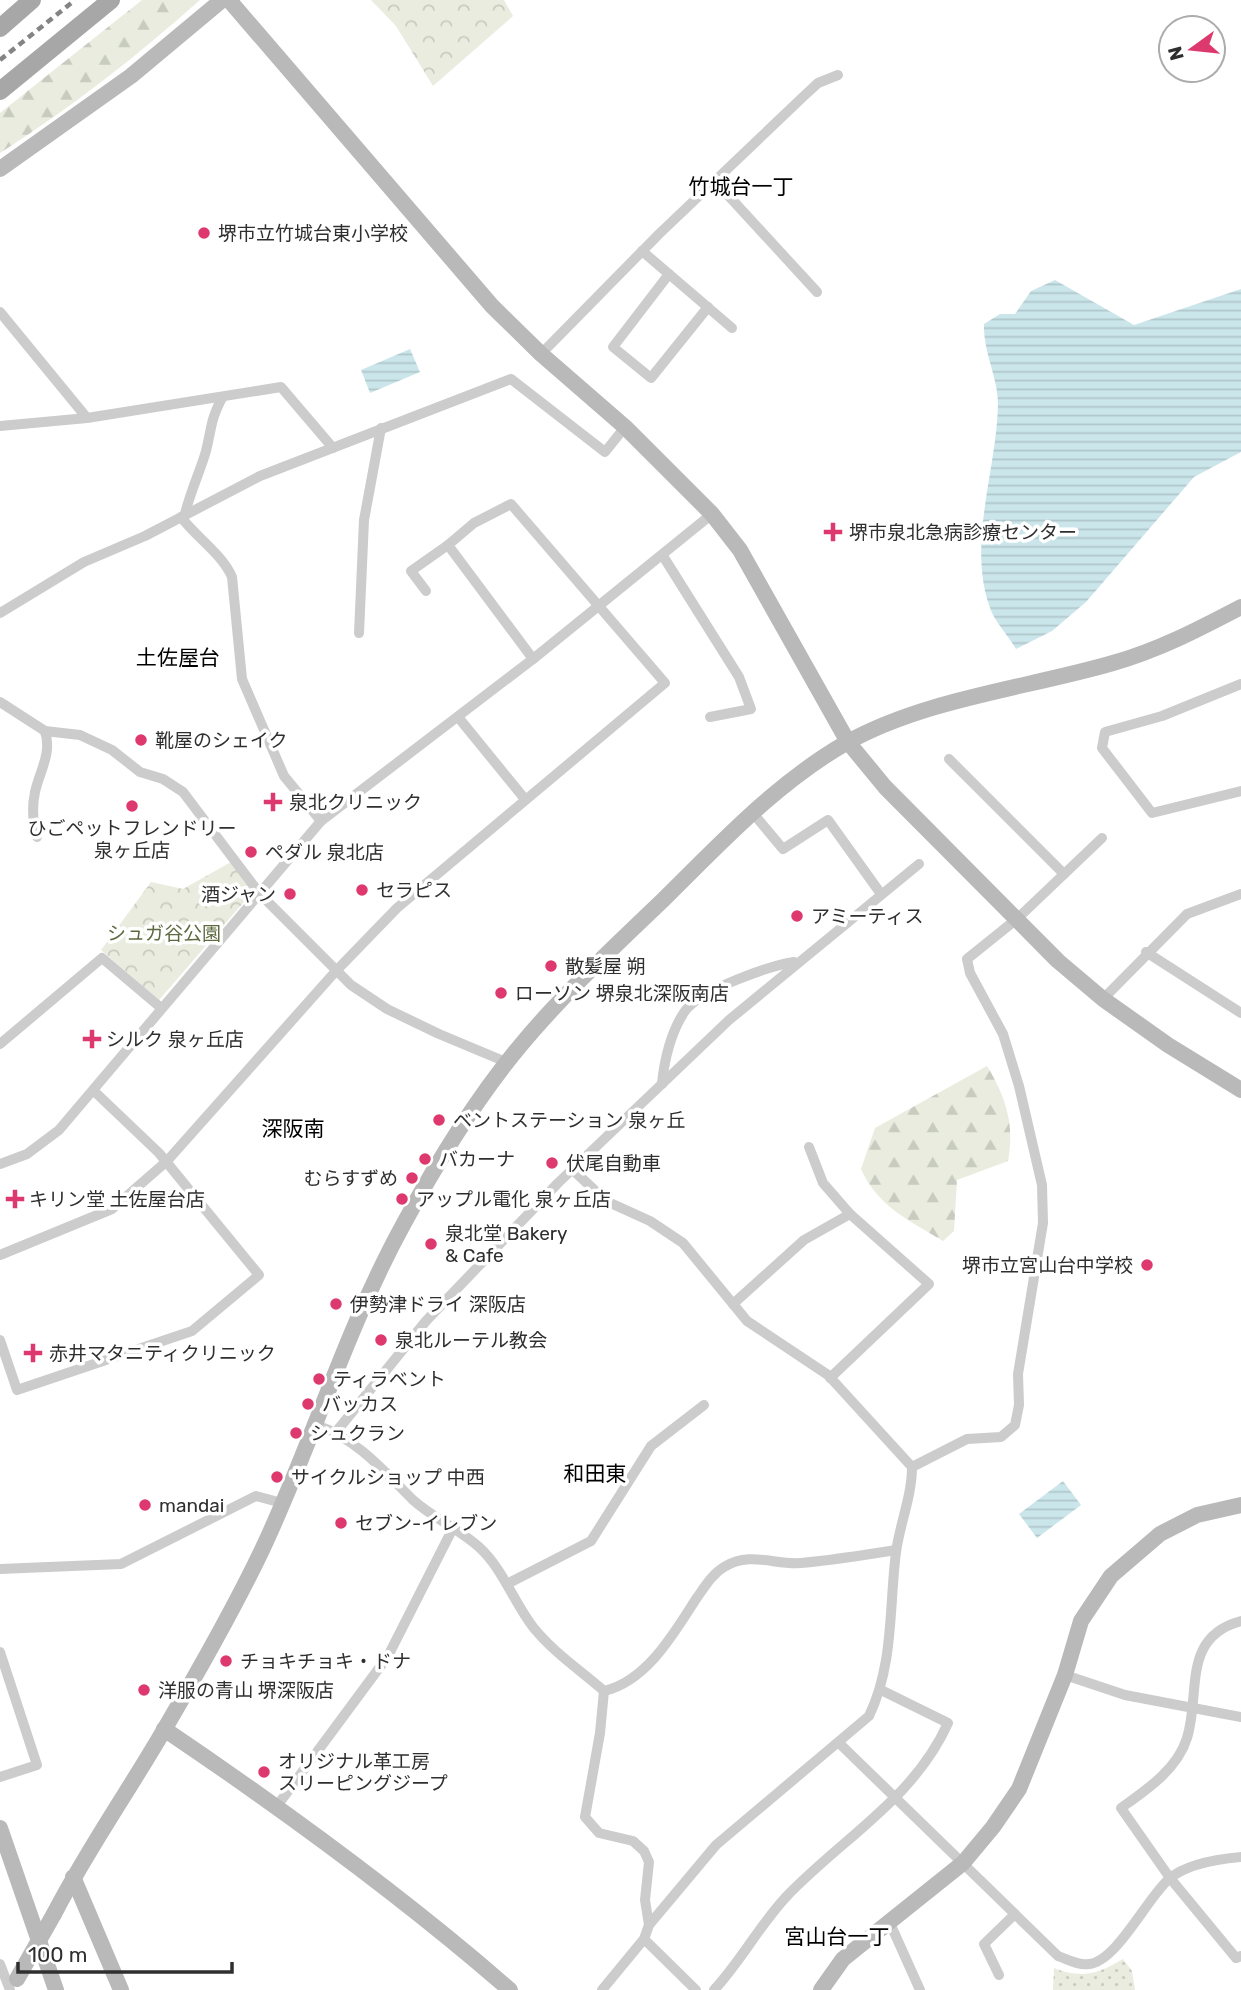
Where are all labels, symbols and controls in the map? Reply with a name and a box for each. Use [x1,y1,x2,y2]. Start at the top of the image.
north arrow [1157,14,1227,84]
text: N [1163,44,1189,63]
district label: 竹城台一丁 [689,174,794,199]
place label: 堺市立竹城台東小学校 [218,222,408,245]
marker: 堺市立竹城台東小学校 [196,225,212,241]
place label: 堺市泉北急病診療センター [849,521,1077,544]
marker: 堺市泉北急病診療センター [823,522,843,542]
district label: 土佐屋台 [136,645,220,670]
place label: 靴屋のシェイク [155,729,288,752]
marker: 靴屋のシェイク [133,732,149,748]
place label: 泉北クリニック [289,791,422,814]
marker: 泉北クリニック [263,792,283,812]
marker: ひごペットフレンドリー 泉ヶ丘店 [124,798,140,814]
place label: ひごペットフレンドリー 泉ヶ丘店 [27,817,237,862]
place label: ペダル 泉北店 [265,841,384,864]
marker: ペダル 泉北店 [243,844,259,860]
place label: セラピス [376,879,452,902]
marker: セラピス [354,882,370,898]
place label: 酒ジャン [201,883,276,906]
marker: 酒ジャン [282,886,298,902]
place label: アミーティス [811,905,923,928]
marker: アミーティス [789,908,805,924]
park label: シュガ谷公園 [107,922,221,945]
place label: 散髪屋 朔 [565,955,646,978]
marker: 散髪屋 朔 [543,958,559,974]
place label: ローソン 堺泉北深阪南店 [515,982,729,1005]
marker: ローソン 堺泉北深阪南店 [493,985,509,1001]
place label: シルク 泉ヶ丘店 [106,1028,244,1051]
marker: シルク 泉ヶ丘店 [84,1031,100,1047]
place label: ベントステーション 泉ヶ丘 [453,1109,685,1132]
marker: ベントステーション 泉ヶ丘 [431,1112,447,1128]
district label: 深阪南 [262,1116,325,1141]
place label: バカーナ [439,1148,515,1171]
marker: バカーナ [417,1151,433,1167]
place label: 伏尾自動車 [566,1152,661,1175]
marker: 伏尾自動車 [544,1155,560,1171]
place label: むらすずめ [303,1167,398,1190]
marker: むらすずめ [404,1170,420,1186]
place label: キリン堂 土佐屋台店 [29,1188,205,1211]
place label: アップル電化 泉ヶ丘店 [416,1188,611,1211]
marker: キリン堂 土佐屋台店 [7,1191,23,1207]
marker: アップル電化 泉ヶ丘店 [394,1191,410,1207]
place label: 泉北堂 Bakery & Cafe [445,1222,568,1267]
marker: 泉北堂 Bakery & Cafe [423,1236,439,1252]
place label: 堺市立宮山台中学校 [962,1254,1133,1277]
marker: 堺市立宮山台中学校 [1139,1257,1155,1273]
place label: 伊勢津ドライ 深阪店 [350,1293,526,1316]
marker: 伊勢津ドライ 深阪店 [328,1296,344,1312]
place label: 泉北ルーテル教会 [395,1329,547,1352]
marker: 泉北ルーテル教会 [373,1332,389,1348]
place label: 赤井マタニティクリニック [49,1342,276,1365]
marker: 赤井マタニティクリニック [23,1343,43,1363]
place label: ティラベント [333,1368,446,1391]
marker: ティラベント [311,1371,327,1387]
place label: バッカス [322,1393,398,1416]
marker: バッカス [300,1396,316,1412]
place label: シュクラン [310,1422,405,1445]
marker: シュクラン [288,1425,304,1441]
district label: 和田東 [564,1461,627,1486]
place label: サイクルショップ 中西 [291,1466,485,1489]
marker: サイクルショップ 中西 [269,1469,285,1485]
place label: mandai [159,1494,224,1517]
marker: mandai [137,1497,153,1513]
place label: セブン-イレブン [355,1512,497,1535]
marker: セブン-イレブン [333,1515,349,1531]
place label: チョキチョキ・ドナ [240,1650,411,1673]
marker: チョキチョキ・ドナ [218,1653,234,1669]
place label: 洋服の青山 堺深阪店 [158,1679,334,1702]
marker: 洋服の青山 堺深阪店 [136,1682,152,1698]
place label: オリジナル革工房 スリーピングジープ [278,1750,448,1795]
marker: オリジナル革工房 スリーピングジープ [256,1764,272,1780]
district label: 宮山台一丁 [785,1924,890,1949]
scale bar [18,1930,231,1974]
text: 100 m [28,1942,87,1967]

